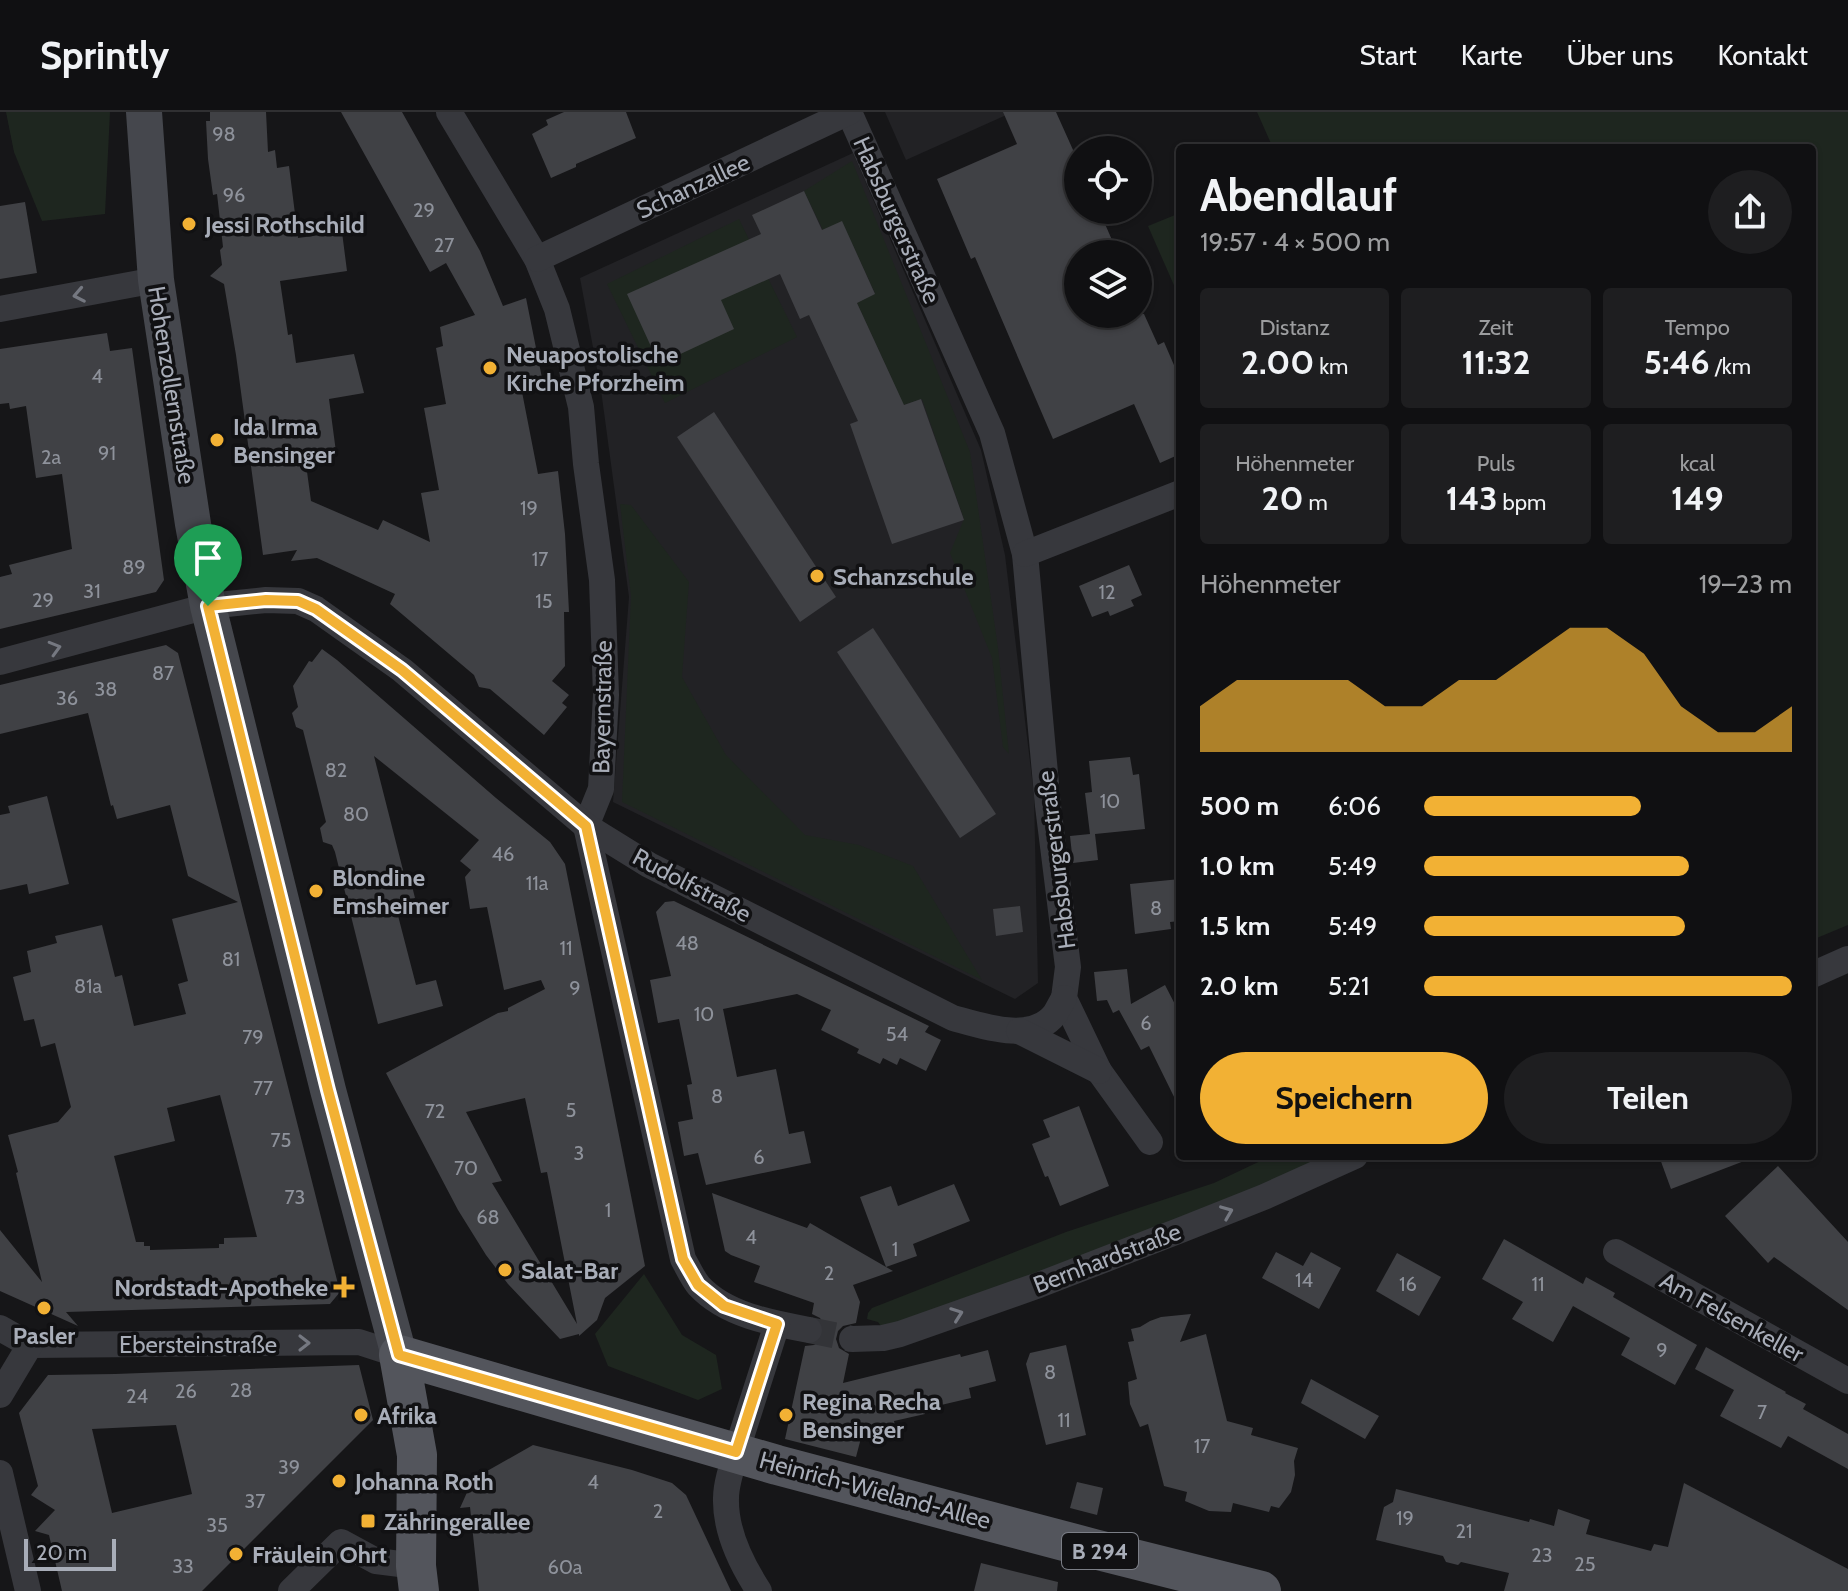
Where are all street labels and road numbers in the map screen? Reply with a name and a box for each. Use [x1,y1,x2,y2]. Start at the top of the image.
street label: Habsburgerstraße [847,132,947,308]
street label: Schanzallee [632,147,754,225]
street label: Hohenzollernstraße [142,284,202,486]
street label: Bayernstraße [586,640,618,774]
street label: Habsburgerstraße [1031,769,1081,951]
street label: Rudolfstraße [628,842,756,928]
street label: Bernhardstraße [1029,1217,1185,1299]
street label: Am Felsenkeller [1655,1266,1809,1369]
street label: Ebersteinstraße [119,1330,277,1359]
street label: Heinrich-Wieland-Allee [756,1445,994,1535]
road number: B 294 [1062,1533,1138,1569]

